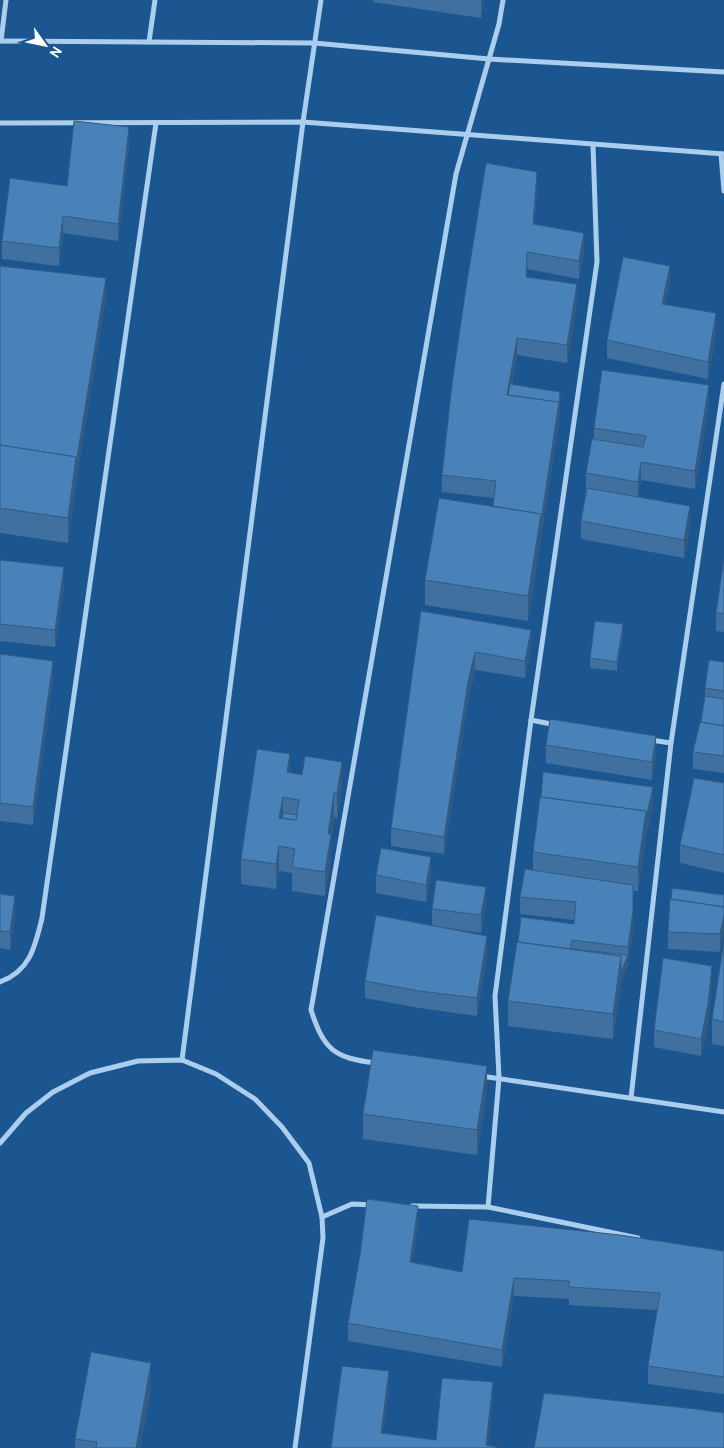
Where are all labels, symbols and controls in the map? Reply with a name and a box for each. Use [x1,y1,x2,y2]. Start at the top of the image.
north arrow [20,20,70,70]
text: N [45,42,65,60]

